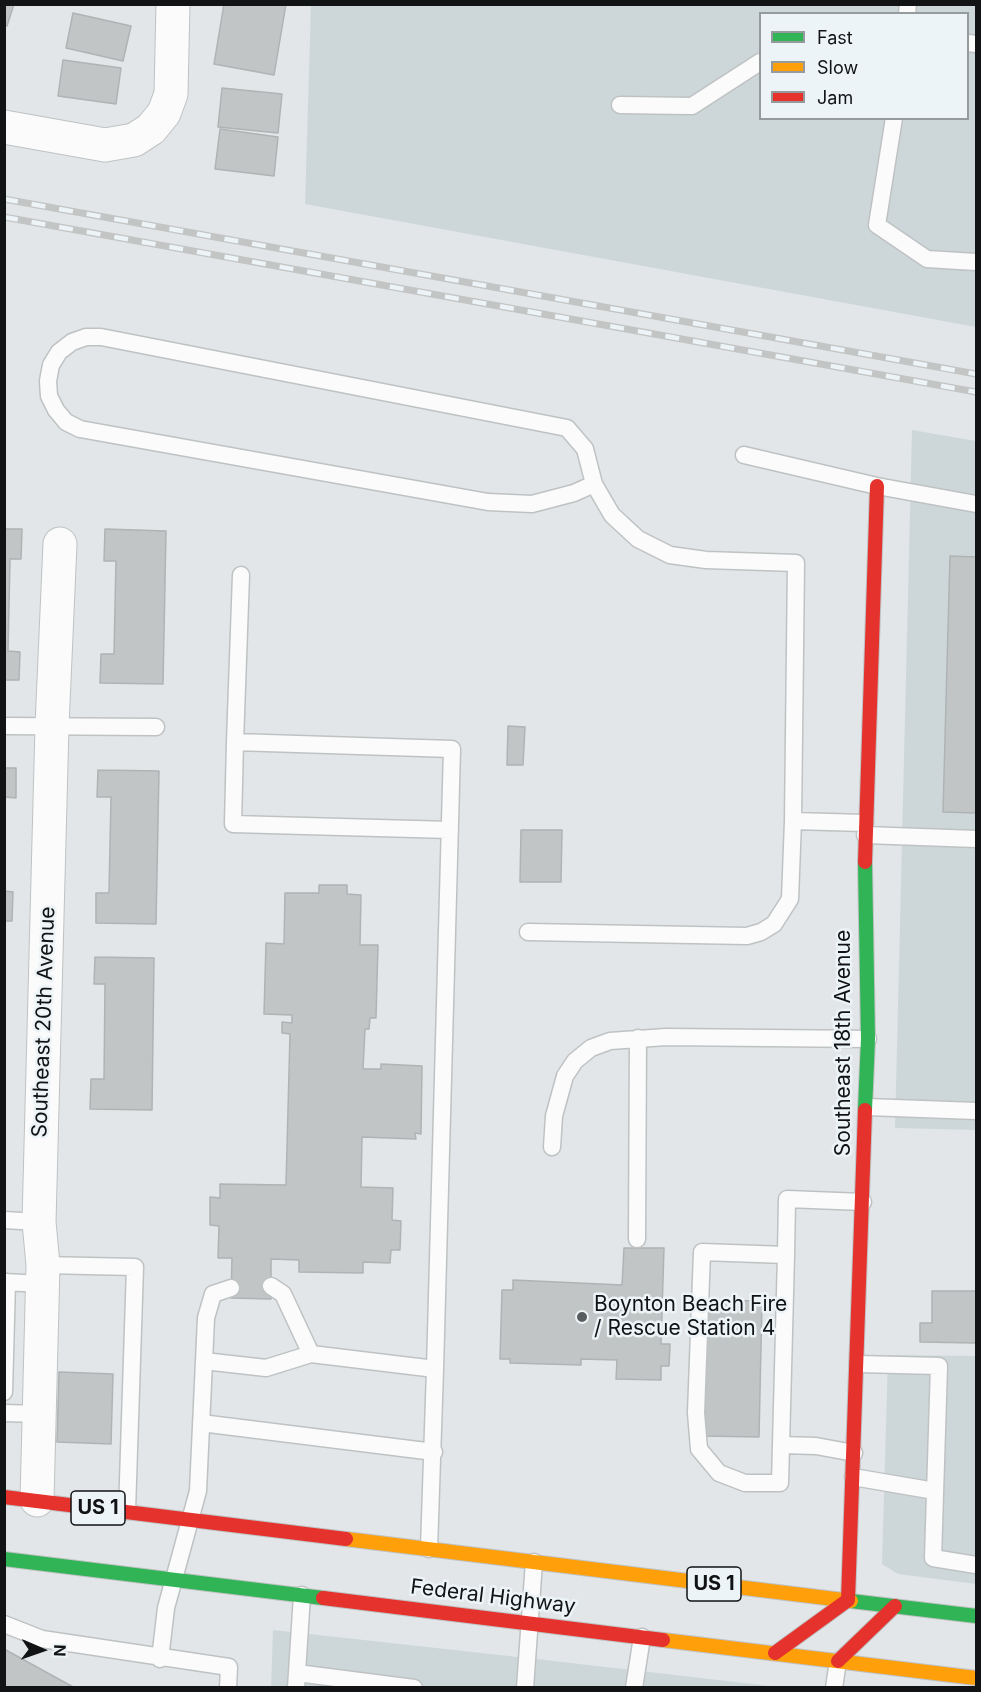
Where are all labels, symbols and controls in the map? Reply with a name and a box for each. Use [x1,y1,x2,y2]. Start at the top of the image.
legend [759,12,969,120]
text: Fast [817,27,853,48]
text: Slow [817,57,858,78]
text: Jam [817,87,853,108]
street label: Southeast 20th Avenue [27,906,61,1138]
street label: Southeast 18th Avenue [831,930,857,1156]
place label: Boynton Beach Fire / Rescue Station 4 [594,1292,787,1342]
marker: Boynton Beach Fire / Rescue Station 4 [575,1310,589,1324]
road number: US 1 [71,1491,125,1525]
road number: US 1 [687,1567,741,1601]
street label: Federal Highway [409,1574,577,1620]
north arrow [12,1620,72,1680]
text: N [50,1644,70,1657]

